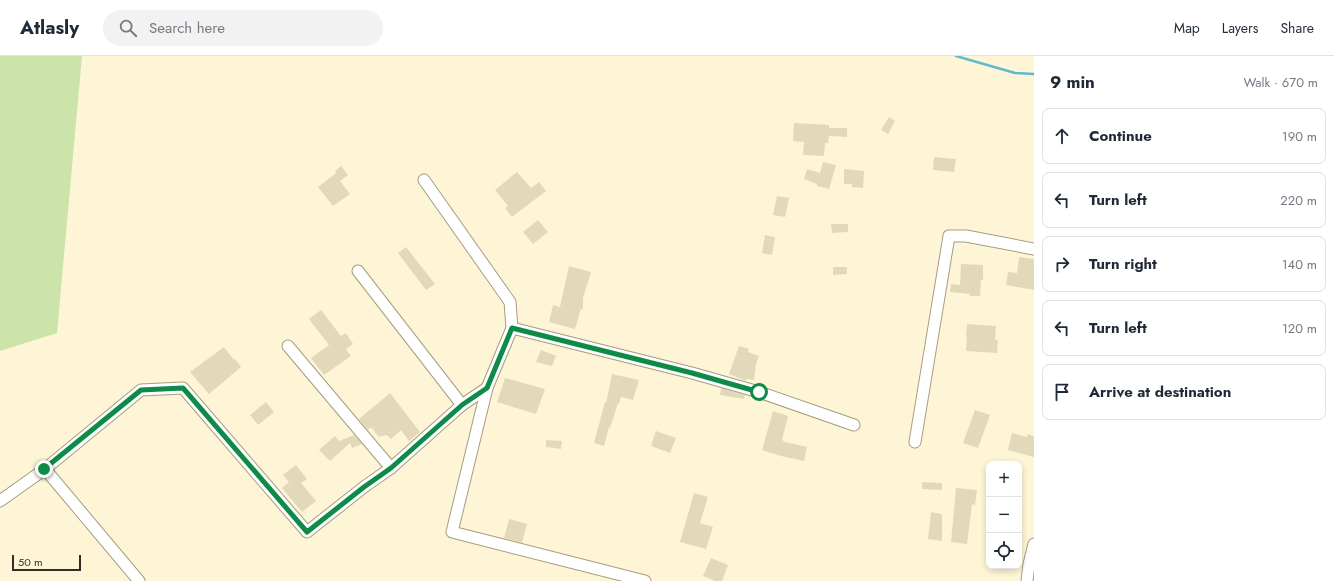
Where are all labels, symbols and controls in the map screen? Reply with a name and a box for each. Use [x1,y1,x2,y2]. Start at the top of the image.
search box [103,10,383,46]
text: Atlasly [20,14,79,41]
icon: search [117,17,139,39]
text: Search here [149,17,225,39]
text: Map [1174,18,1200,38]
text: Layers [1222,18,1258,38]
text: Share [1280,18,1314,38]
text: 9 min [1050,70,1095,94]
text: Walk · 670 m [1244,73,1318,92]
icon: ahead [1051,125,1073,147]
text: Continue [1089,125,1152,147]
text: 190 m [1282,127,1317,146]
icon: left [1051,189,1073,211]
text: Turn left [1089,189,1147,211]
text: 220 m [1280,191,1317,210]
icon: right [1051,253,1073,275]
text: Turn right [1089,253,1157,275]
text: 140 m [1282,255,1317,274]
icon: left [1051,317,1073,339]
text: Turn left [1089,317,1147,339]
text: 120 m [1282,319,1317,338]
icon: arrive [1051,381,1073,403]
text: Arrive at destination [1089,381,1231,403]
route start [750,383,768,401]
route end [35,460,53,478]
map controls [986,461,1022,569]
button: + [986,461,1022,497]
button: − [986,497,1022,533]
button: locate [986,533,1022,569]
scale bar [12,553,81,572]
text: 50 m [18,554,43,570]

